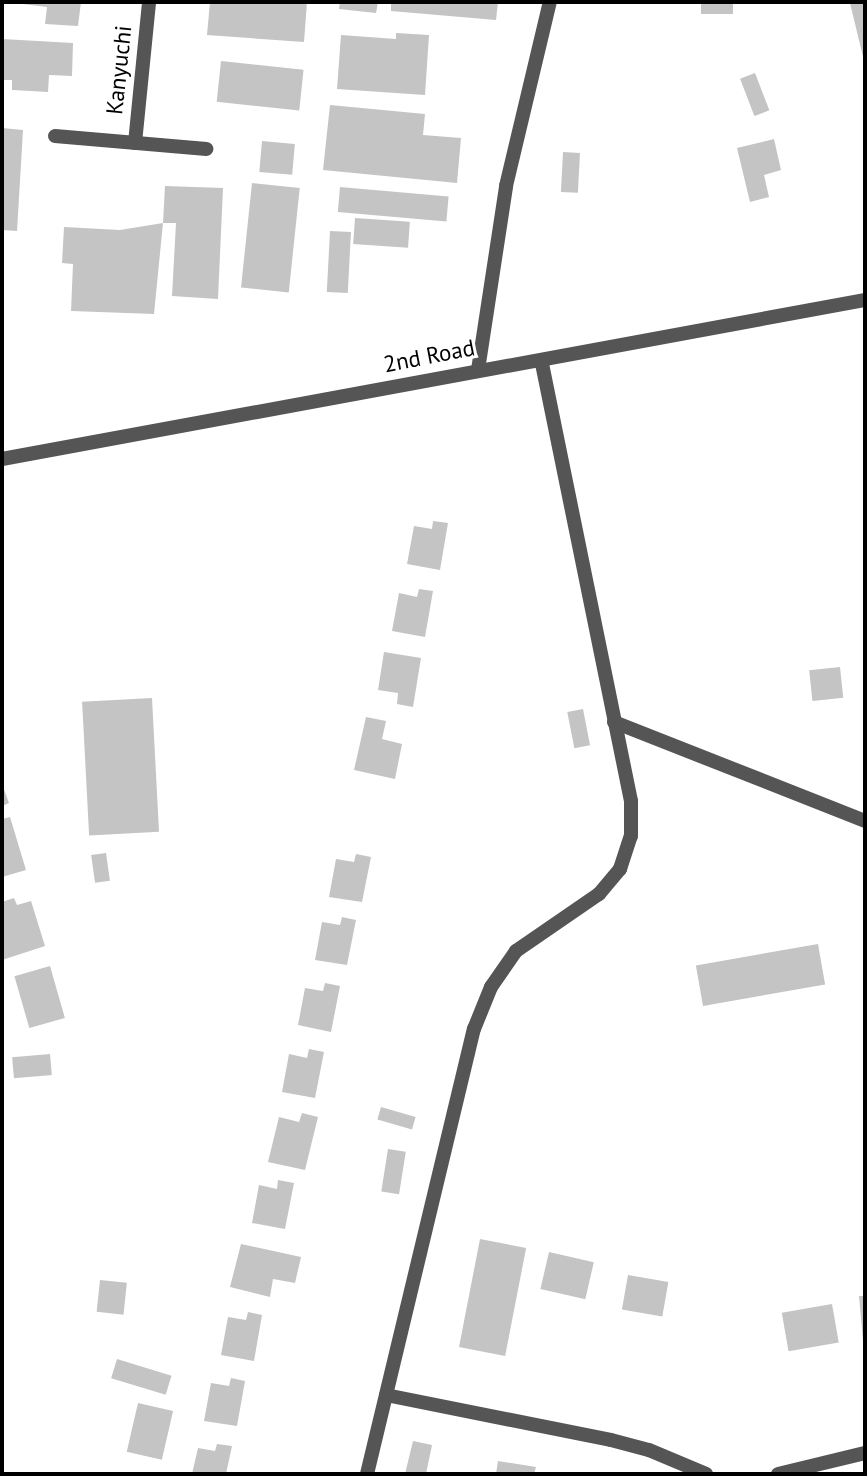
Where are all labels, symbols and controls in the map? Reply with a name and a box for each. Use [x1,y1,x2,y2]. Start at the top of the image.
street label: Kanyuchi [101,24,137,116]
street label: 2nd Road [381,334,477,378]

